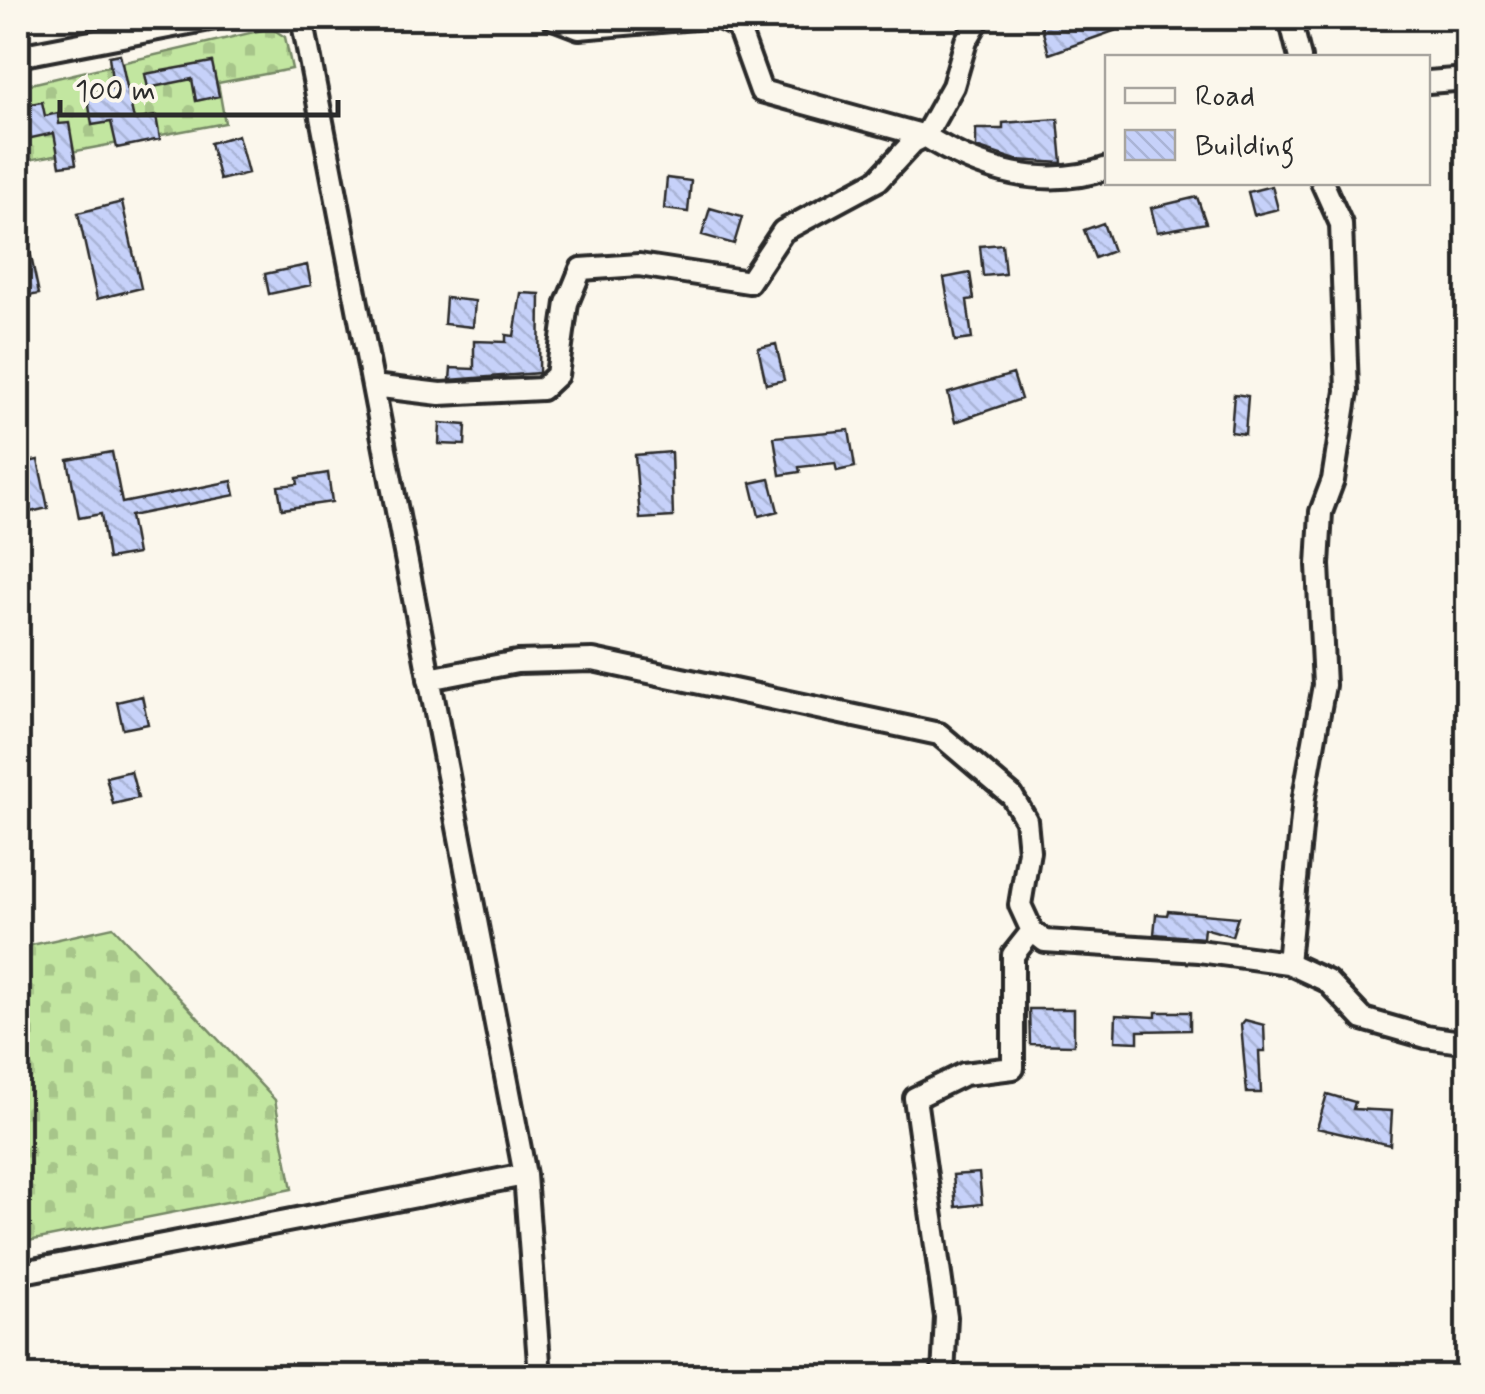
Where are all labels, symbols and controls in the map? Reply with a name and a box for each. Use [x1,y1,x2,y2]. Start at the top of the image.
scale bar [60,55,338,117]
legend [1105,55,1430,185]
text: 100 m [75,72,156,111]
text: Road [1195,77,1255,116]
text: Building [1195,127,1294,169]

